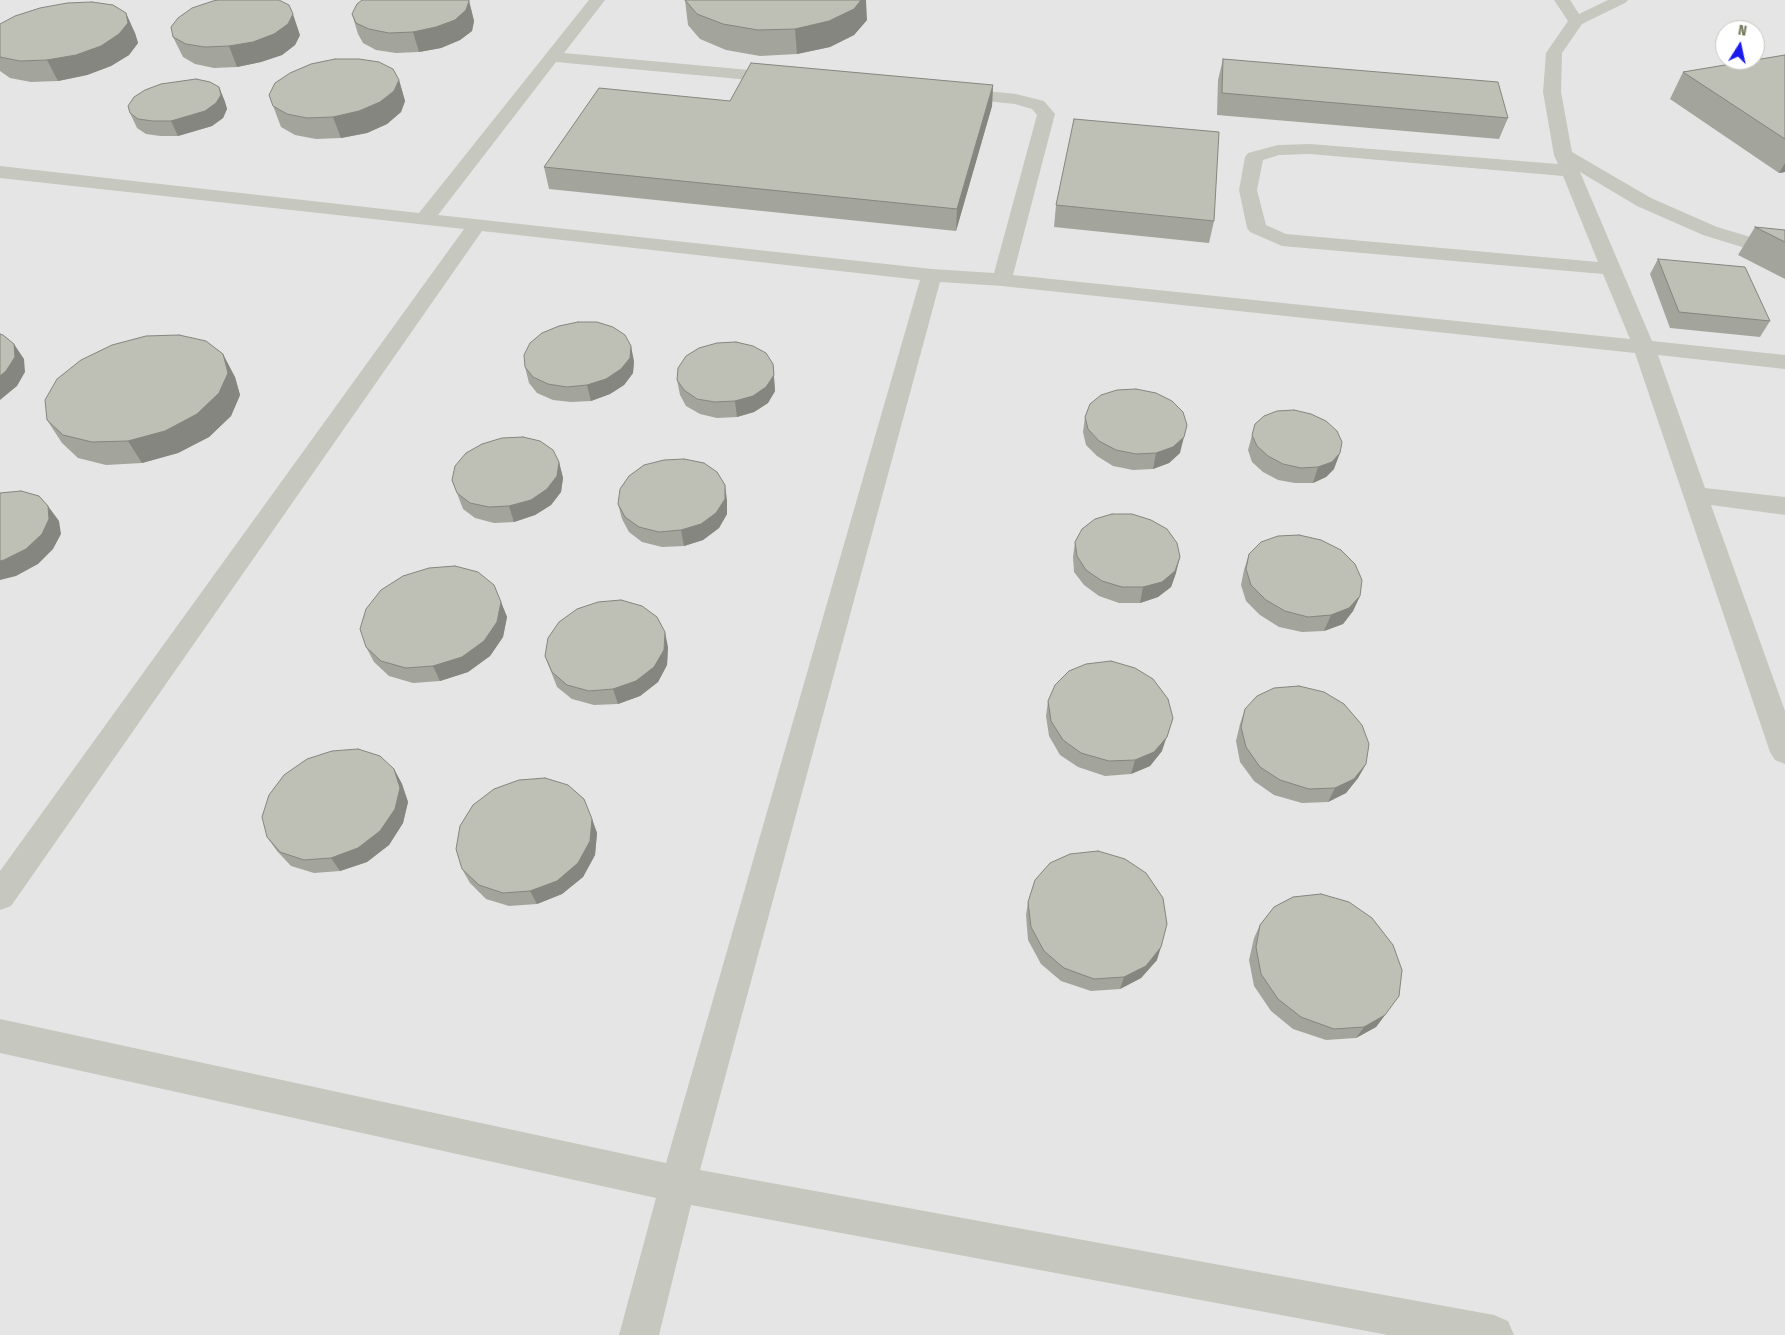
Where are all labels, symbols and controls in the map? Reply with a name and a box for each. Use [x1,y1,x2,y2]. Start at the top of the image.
north arrow [1715,20,1765,70]
text: N [1737,22,1748,40]

